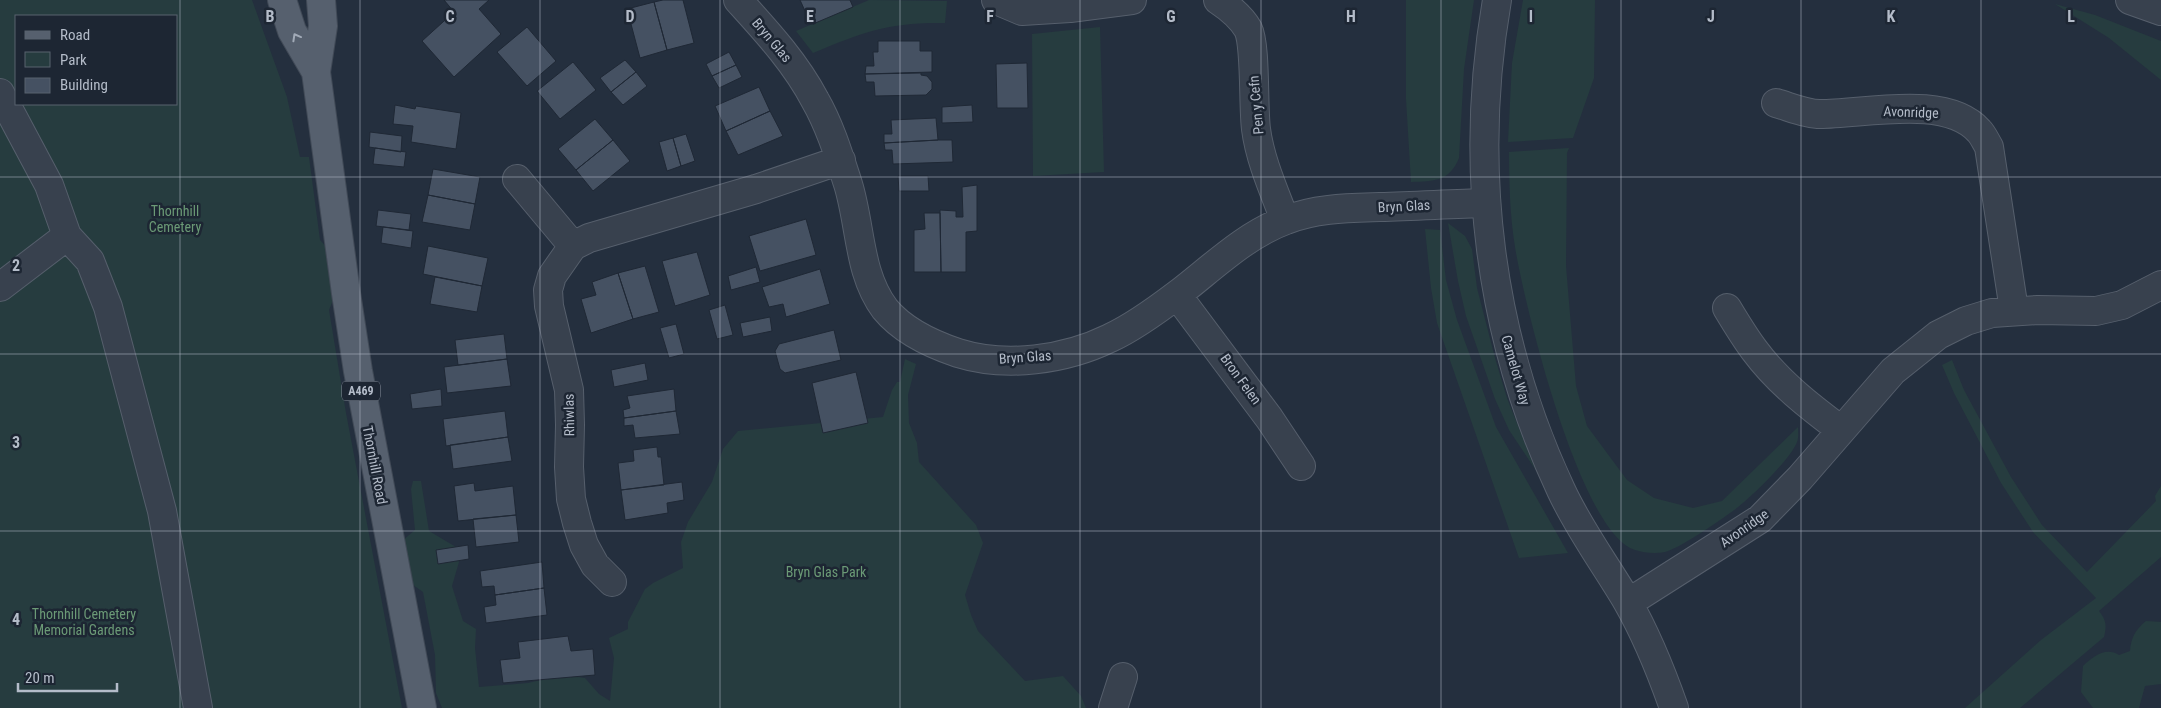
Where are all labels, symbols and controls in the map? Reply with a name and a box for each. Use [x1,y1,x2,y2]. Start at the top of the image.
text: B [266,7,275,26]
text: C [445,7,455,26]
text: D [625,7,635,26]
text: E [806,7,814,26]
text: F [986,7,994,26]
text: G [1166,7,1176,26]
text: H [1346,7,1356,26]
text: I [1529,7,1533,26]
text: J [1707,7,1715,26]
text: K [1887,7,1896,26]
text: L [2067,7,2075,26]
legend [15,15,178,105]
street label: Bryn Glas [749,15,795,65]
text: Road [60,26,90,44]
one-way arrow [292,34,302,43]
text: Park [60,51,87,69]
street label: Pen y Cefn [1245,75,1267,135]
text: Building [60,76,108,94]
street label: Avonridge [1883,103,1939,121]
street label: Bryn Glas [1377,197,1431,215]
park label: Thornhill Cemetery [149,203,201,235]
text: 2 [12,256,20,275]
street label: Camelot Way [1498,333,1534,407]
street label: Bryn Glas [998,347,1052,367]
street label: Bron Felen [1217,351,1265,407]
road number: A469 [342,382,380,401]
street label: Rhiwlas [561,393,577,437]
street label: Thornhill Road [360,424,390,506]
text: 3 [12,433,20,452]
street label: Avonridge [1717,505,1772,550]
park label: Bryn Glas Park [786,564,867,580]
park label: Thornhill Cemetery Memorial Gardens [32,606,136,638]
text: 4 [12,610,20,629]
scale bar [18,660,116,692]
text: 20 m [25,669,55,687]

